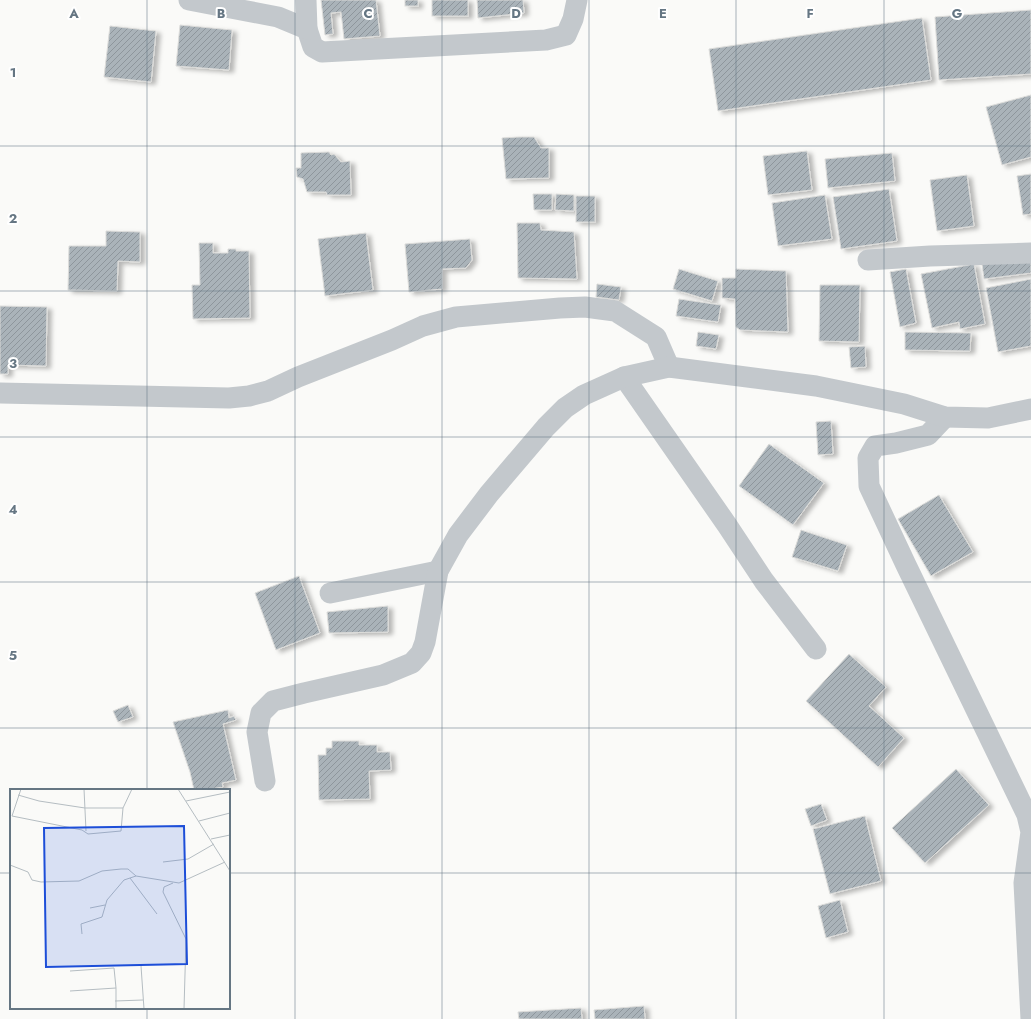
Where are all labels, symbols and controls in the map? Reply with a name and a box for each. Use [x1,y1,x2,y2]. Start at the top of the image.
text: A [68,4,79,23]
text: B [217,4,226,23]
text: C [363,4,373,23]
text: D [511,4,521,23]
text: E [659,4,667,23]
text: F [806,4,814,23]
text: G [952,4,963,23]
text: 1 [10,63,16,82]
text: 2 [9,209,17,228]
text: 3 [9,354,17,373]
text: 4 [8,500,18,519]
text: 5 [9,646,17,665]
inset map [10,789,230,1009]

